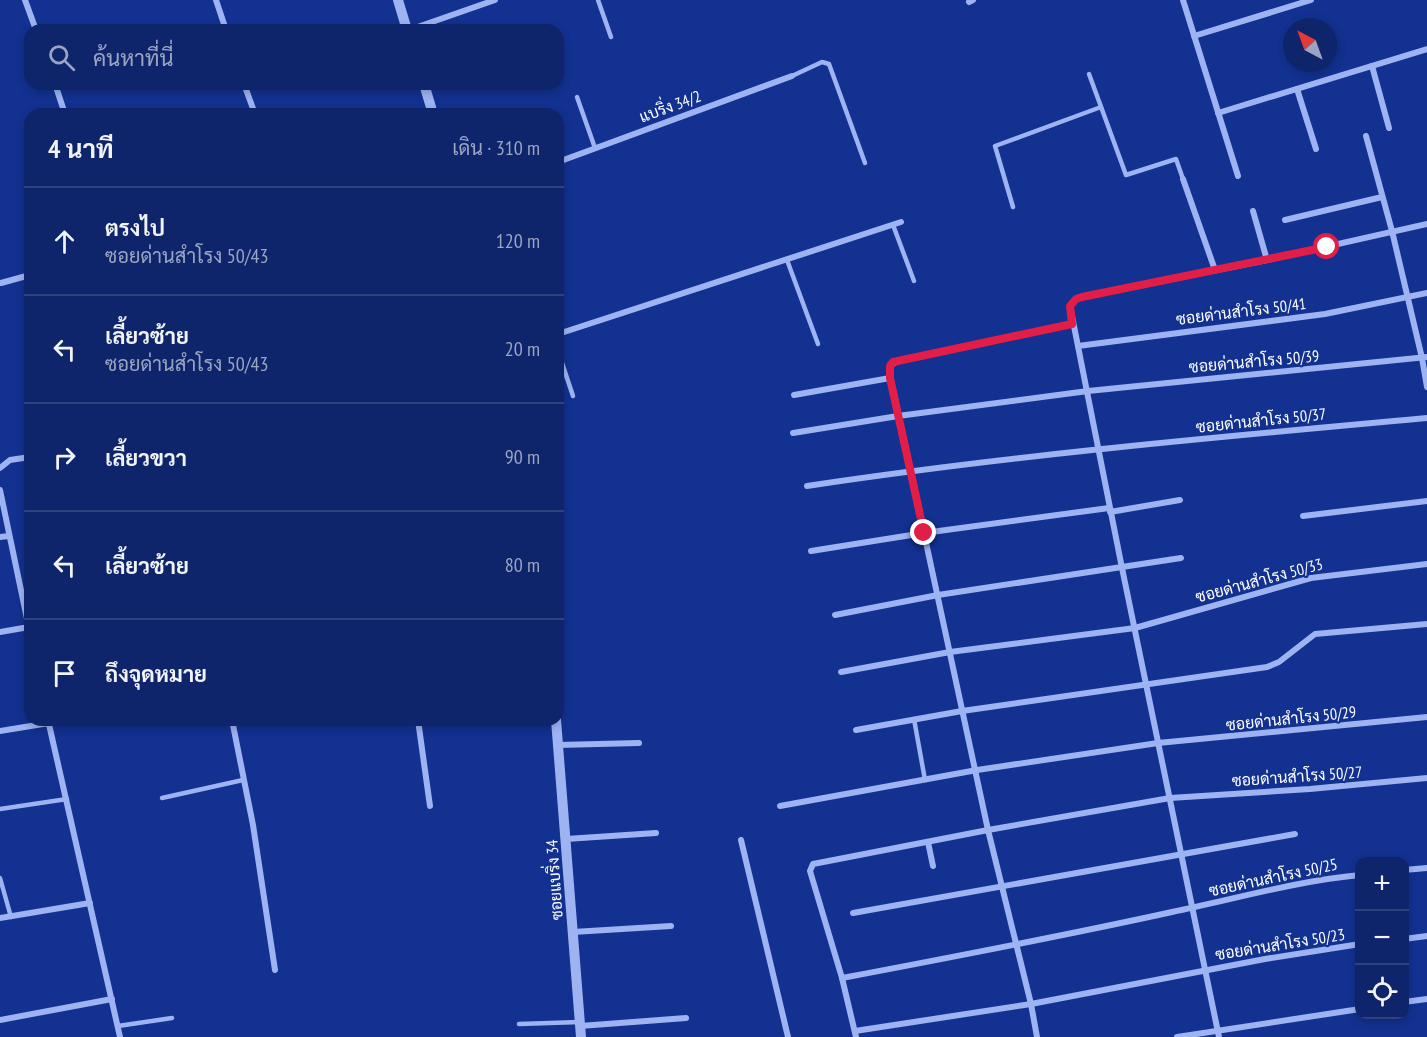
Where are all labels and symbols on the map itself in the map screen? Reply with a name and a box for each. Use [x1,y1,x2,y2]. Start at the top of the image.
north arrow [1283,18,1337,72]
street label: แบริ่ง 34/2 [635,83,704,126]
route start [1313,233,1339,259]
street label: ซอยด่านสำโรง 50/41 [1175,292,1307,329]
street label: ซอยด่านสำโรง 50/39 [1188,344,1320,377]
street label: ซอยด่านสำโรง 50/37 [1195,402,1327,437]
route end [910,519,936,545]
street label: ซอยด่านสำโรง 50/33 [1193,552,1325,607]
street label: ซอยด่านสำโรง 50/29 [1225,700,1357,735]
street label: ซอยด่านสำโรง 50/27 [1231,760,1363,791]
street label: ซอยแบริ่ง 34 [538,839,567,921]
street label: ซอยด่านสำโรง 50/25 [1207,853,1339,900]
street label: ซอยด่านสำโรง 50/23 [1214,923,1346,964]

